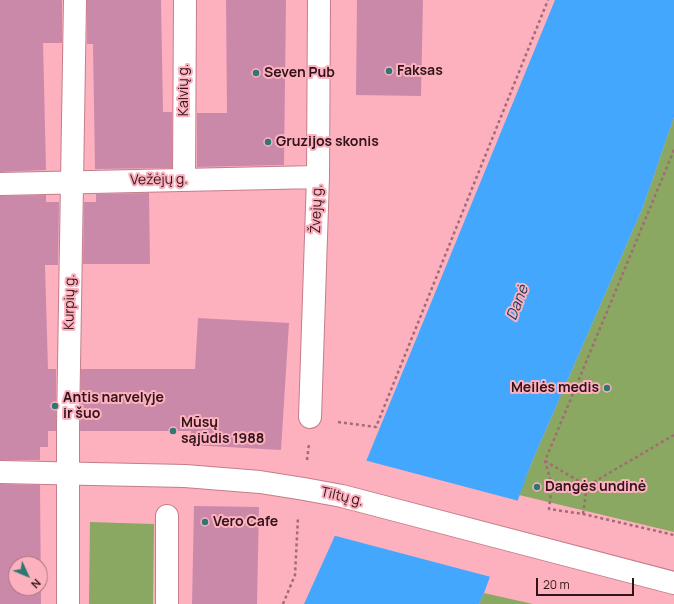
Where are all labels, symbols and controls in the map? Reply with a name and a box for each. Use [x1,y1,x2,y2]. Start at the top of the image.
place label: Faksas [397,63,443,79]
street label: Kalvių g. [176,64,192,116]
place label: Seven Pub [264,65,335,81]
marker: Faksas [384,66,394,76]
marker: Seven Pub [251,68,261,78]
place label: Gruzijos skonis [276,134,379,150]
marker: Gruzijos skonis [263,137,273,147]
street label: Vežėjų g. [130,171,188,189]
street label: Žvejų g. [308,184,326,234]
street label: Kurpių g. [61,274,79,330]
water label: Danė [503,283,533,323]
place label: Meilės medis [511,380,599,396]
marker: Meilės medis [602,383,612,393]
place label: Antis narvelyje ir šuo [63,390,164,422]
marker: Antis narvelyje ir šuo [50,401,60,411]
place label: Mūsų sąjūdis 1988 [181,415,264,448]
marker: Mūsų sąjūdis 1988 [168,426,178,436]
place label: Dangės undinė [545,479,646,495]
marker: Dangės undinė [532,482,542,492]
street label: Tiltų g. [319,484,365,510]
place label: Vero Cafe [213,514,278,530]
marker: Vero Cafe [200,517,210,527]
north arrow [8,556,48,596]
scale bar [538,570,636,596]
text: N [28,576,44,592]
text: 20 m [543,576,570,593]

